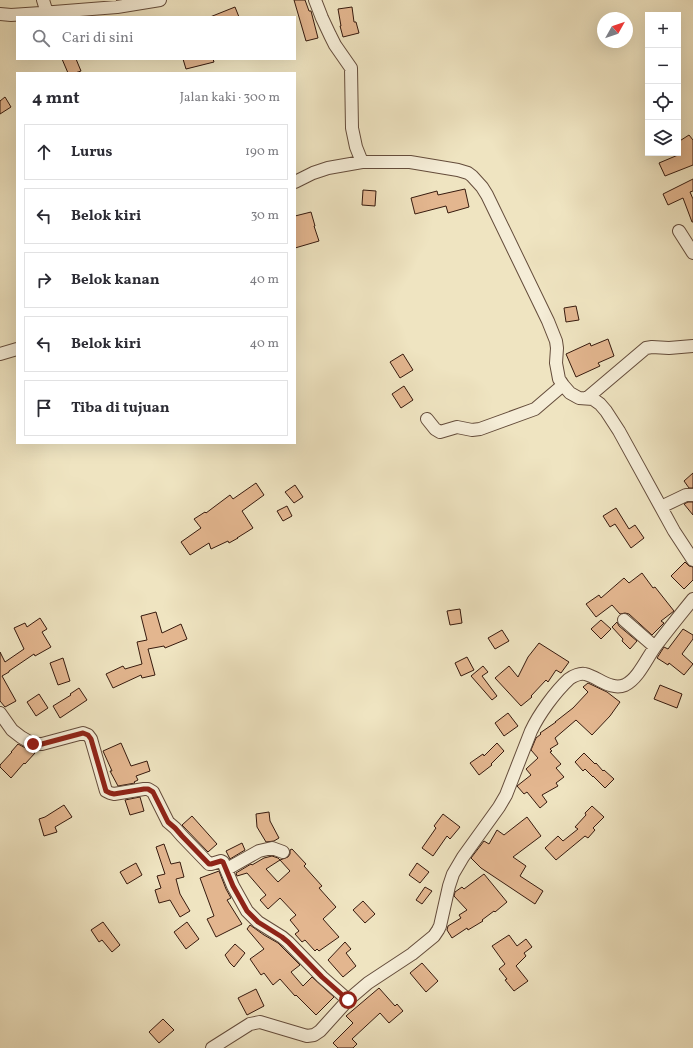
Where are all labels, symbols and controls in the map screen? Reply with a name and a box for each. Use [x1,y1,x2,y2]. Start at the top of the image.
north arrow [597,12,633,48]
map controls [645,12,681,156]
button: + [645,12,681,48]
search box [16,16,296,60]
icon: search [30,27,52,49]
text: Cari di sini [62,28,133,49]
button: − [645,48,681,84]
button: locate [645,84,681,120]
text: 4 mnt [32,87,80,110]
text: Jalan kaki · 300 m [180,89,280,107]
button: layers [645,120,681,156]
icon: ahead [33,141,55,163]
text: Lurus [71,142,112,163]
text: 190 m [245,143,279,161]
icon: left [33,205,55,227]
text: Belok kiri [71,206,141,227]
text: 30 m [251,207,279,225]
icon: right [33,269,55,291]
text: Belok kanan [71,270,160,291]
text: 40 m [250,271,279,289]
icon: left [33,333,55,355]
text: Belok kiri [71,334,141,355]
text: 40 m [250,335,279,353]
icon: arrive [33,397,55,419]
text: Tiba di tujuan [71,398,170,419]
route end [24,735,42,753]
route start [339,991,357,1009]

